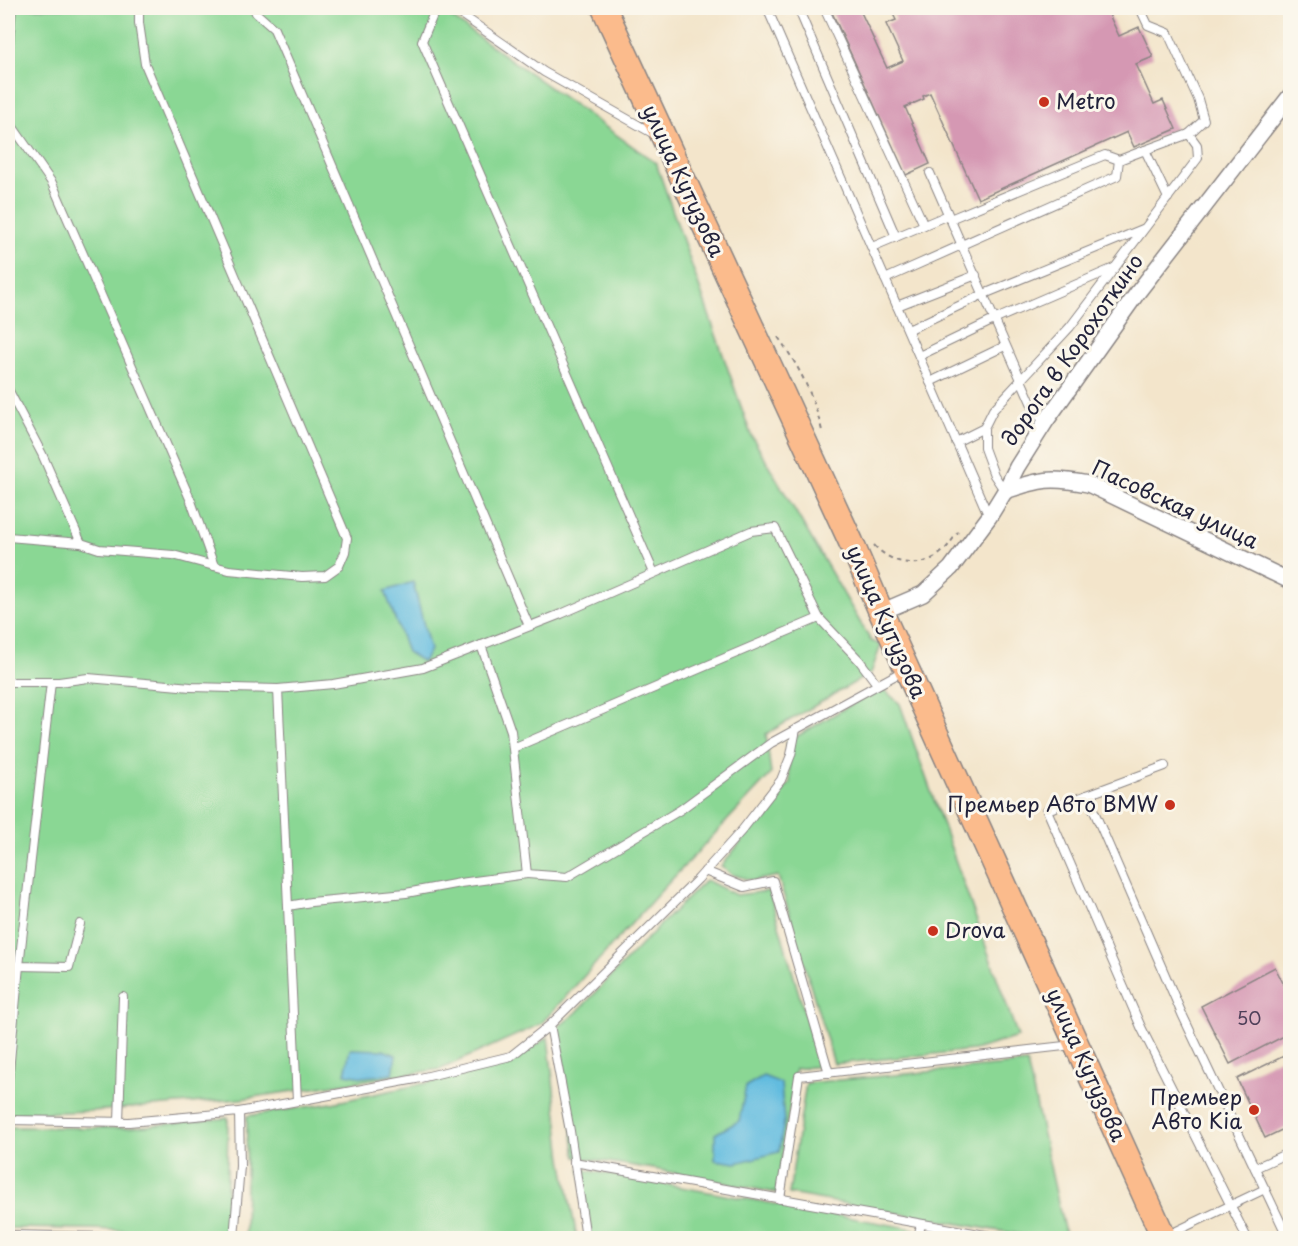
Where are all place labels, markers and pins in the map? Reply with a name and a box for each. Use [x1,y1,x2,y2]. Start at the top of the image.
place label: Metro [1056,84,1116,116]
marker: Metro [1037,95,1051,109]
place label: Премьер Авто BMW [948,787,1158,819]
marker: Премьер Авто BMW [1163,798,1177,812]
place label: Drova [945,913,1005,945]
marker: Drova [926,924,940,938]
place label: Премьер Авто Kia [1150,1080,1242,1136]
marker: Премьер Авто Kia [1247,1103,1261,1117]

